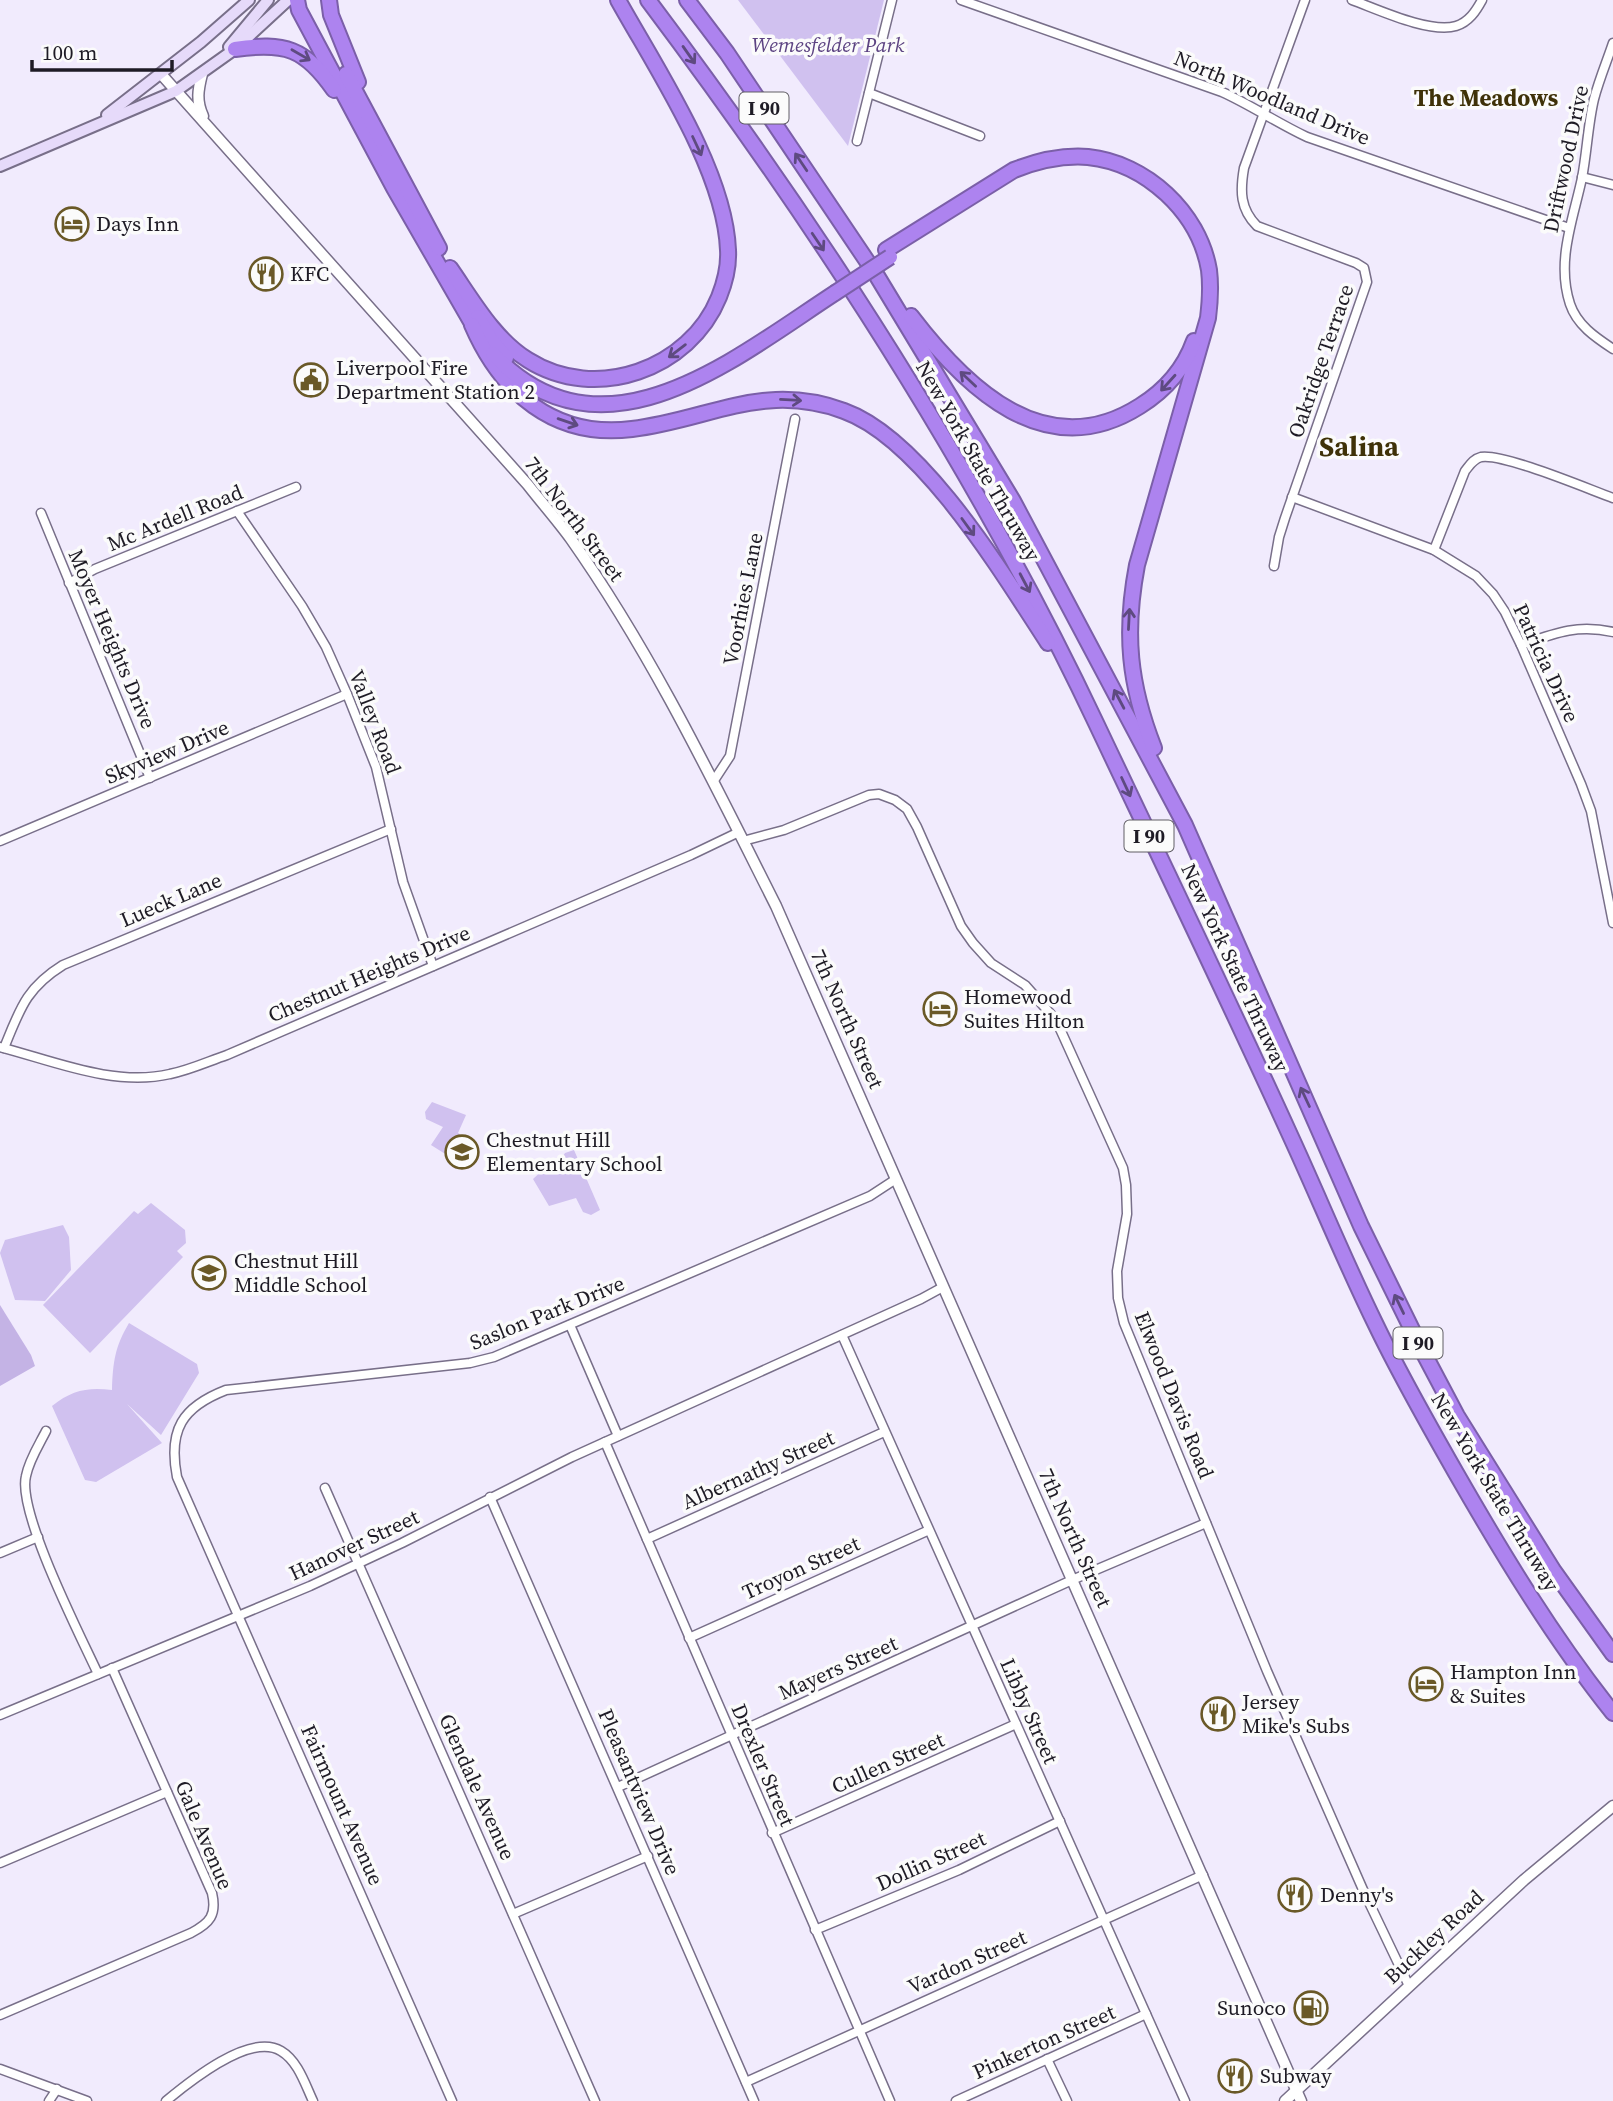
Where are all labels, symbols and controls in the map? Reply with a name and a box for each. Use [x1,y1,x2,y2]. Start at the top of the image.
scale bar [32,28,172,72]
park label: Wemesfelder Park [751,30,905,59]
text: 100 m [42,38,97,67]
street label: North Woodland Drive [1170,43,1375,152]
one-way arrow [682,45,696,64]
one-way arrow [291,48,311,62]
district label: The Meadows [1414,82,1558,114]
street label: Driftwood Drive [1536,83,1595,235]
road number: I 90 [740,92,788,124]
one-way arrow [691,135,705,156]
one-way arrow [793,153,808,172]
hotel icon: Days Inn [53,205,91,243]
place label: Days Inn [96,209,179,238]
one-way arrow [811,232,825,251]
restaurant icon: KFC [247,255,285,293]
place label: KFC [290,259,329,288]
street label: Oakridge Terrace [1281,280,1360,442]
one-way arrow [668,344,687,359]
place label: Liverpool Fire Department Station 2 [336,353,535,406]
street label: New York State Thruway [909,355,1048,566]
public building icon: Liverpool Fire Department Station 2 [292,361,330,399]
one-way arrow [959,370,976,387]
one-way arrow [1160,374,1176,392]
one-way arrow [779,394,801,407]
one-way arrow [556,417,578,429]
district label: Salina [1319,427,1399,465]
street label: 7th North Street [518,450,631,587]
street label: Mc Ardell Road [103,477,247,558]
one-way arrow [961,517,976,536]
street label: Voorhies Lane [715,530,770,668]
street label: Moyer Heights Drive [62,545,163,733]
one-way arrow [1019,572,1032,593]
street label: Patricia Drive [1506,599,1587,727]
one-way arrow [1123,608,1136,631]
street label: Valley Road [342,666,409,778]
one-way arrow [1112,689,1125,710]
street label: Skyview Drive [100,712,233,791]
one-way arrow [1120,776,1133,797]
road number: I 90 [1124,820,1174,852]
street label: New York State Thruway [1174,859,1297,1077]
street label: Lueck Lane [116,865,226,934]
street label: Chestnut Heights Drive [263,918,474,1029]
street label: 7th North Street [804,945,891,1093]
place label: Homewood Suites Hilton [964,982,1085,1035]
hotel icon: Homewood Suites Hilton [921,990,959,1028]
one-way arrow [1298,1087,1311,1108]
place label: Chestnut Hill Elementary School [486,1125,663,1178]
school or university icon: Chestnut Hill Elementary School [443,1133,481,1171]
place label: Chestnut Hill Middle School [234,1246,367,1299]
school or university icon: Chestnut Hill Middle School [190,1254,228,1292]
street label: Saslon Park Drive [465,1268,628,1357]
one-way arrow [1392,1294,1405,1315]
street label: Elwood Davis Road [1128,1307,1221,1483]
road number: I 90 [1394,1328,1442,1358]
street label: New York State Thruway [1425,1387,1566,1597]
street label: Albernathy Street [677,1423,839,1516]
street label: 7th North Street [1032,1464,1119,1612]
street label: Hanover Street [284,1502,423,1587]
street label: Troyon Street [737,1529,864,1606]
street label: Mayers Street [774,1628,902,1707]
street label: Libby Street [993,1653,1066,1768]
place label: Hampton Inn & Suites [1450,1657,1577,1710]
hotel icon: Hampton Inn & Suites [1407,1665,1445,1703]
place label: Jersey Mike's Subs [1241,1687,1350,1740]
restaurant icon: Jersey Mike's Subs [1199,1695,1237,1733]
street label: Drexler Street [725,1699,802,1831]
street label: Pleasantview Drive [591,1704,688,1879]
street label: Glendale Avenue [432,1709,523,1865]
street label: Fairmount Avenue [294,1720,391,1890]
street label: Cullen Street [827,1725,949,1800]
street label: Gale Avenue [168,1776,240,1894]
street label: Dollin Street [871,1823,990,1898]
restaurant icon: Denny's [1276,1876,1314,1914]
place label: Denny's [1320,1880,1394,1909]
street label: Buckley Road [1378,1883,1490,1990]
street label: Vardon Street [903,1922,1031,2001]
fuel station icon: Sunoco [1292,1989,1330,2027]
place label: Sunoco [1217,1993,1286,2022]
street label: Pinkerton Street [968,1997,1120,2086]
restaurant icon: Subway [1216,2057,1254,2095]
place label: Subway [1260,2061,1332,2090]

